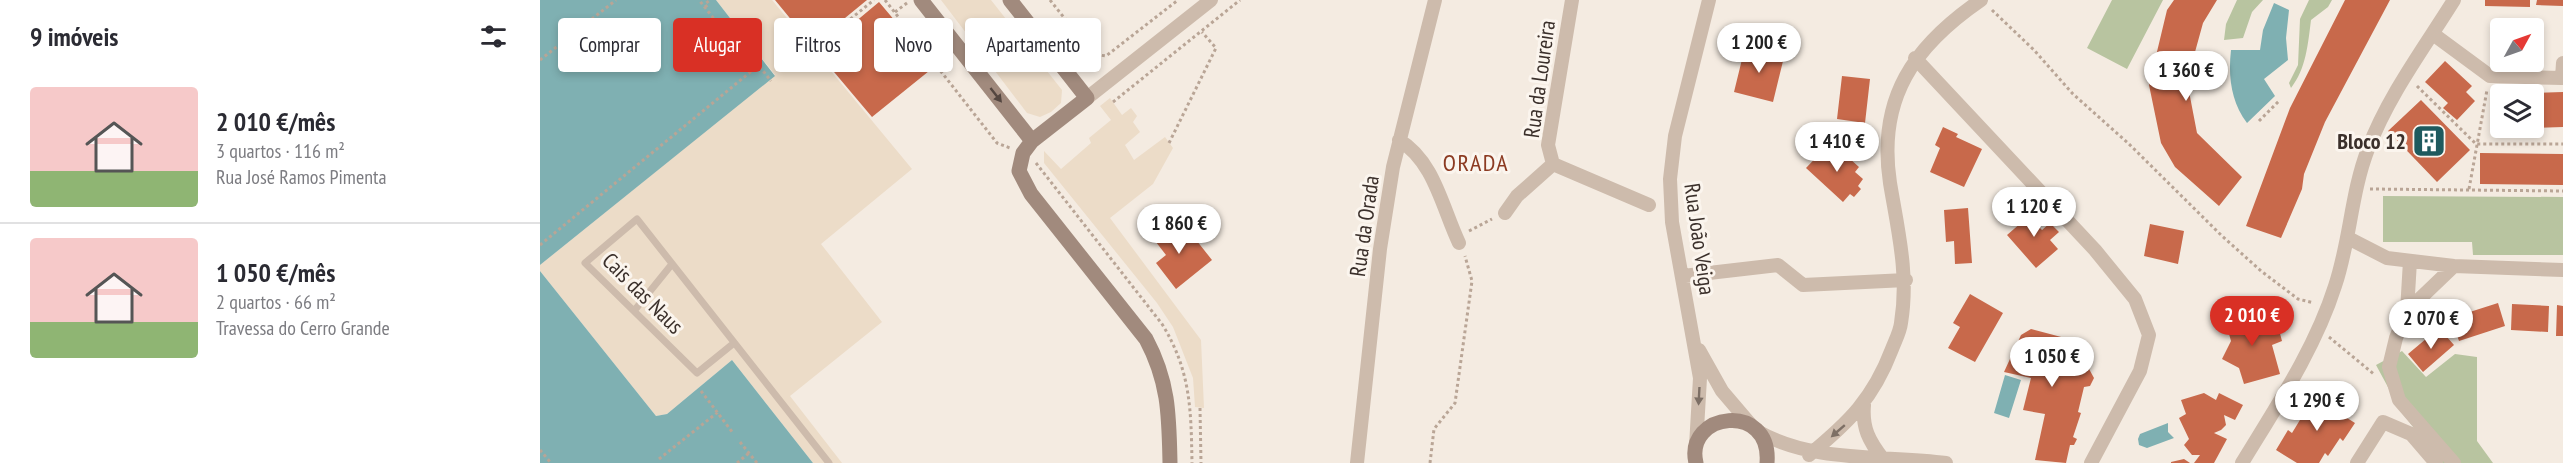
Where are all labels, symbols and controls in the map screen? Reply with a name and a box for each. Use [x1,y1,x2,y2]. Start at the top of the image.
chip: Comprar [558,18,661,72]
chip: Alugar [673,18,762,72]
chip: Filtros [774,18,862,72]
chip: Novo [874,18,953,72]
chip: Apartamento [965,18,1101,72]
street label: Rua da Loureira [1517,18,1561,140]
north arrow [2490,18,2544,72]
map controls [2490,18,2544,138]
text: 9 imóveis [30,20,118,53]
icon: filters [477,20,510,53]
pin: 1 200 € [1704,23,1814,74]
text: 1 200 € [1731,29,1787,55]
pin: 1 360 € [2131,51,2241,102]
text: 1 360 € [2158,57,2214,83]
button: layers [2490,84,2544,138]
one-way arrow [989,88,1001,103]
text: 2 010 €/mês [216,105,335,138]
icon: home [78,111,150,183]
pin: 1 410 € [1782,122,1892,173]
building icon: Bloco 12 [2411,123,2447,159]
place label: Bloco 12 [2337,127,2406,155]
text: 1 410 € [1809,128,1865,154]
text: 3 quartos · 116 m² [216,138,345,164]
district label: ORADA [1443,147,1509,178]
text: Rua José Ramos Pimenta [216,164,386,190]
street label: Rua da Orada [1343,174,1385,278]
street label: Rua João Veiga [1678,182,1722,296]
pin: 1 120 € [1979,187,2089,238]
text: 1 120 € [2006,193,2062,219]
pin: 1 860 € [1124,204,1234,255]
text: 1 860 € [1151,210,1207,236]
street label: Cais das Naus [597,247,689,339]
text: 1 050 €/mês [216,256,335,289]
icon: home [78,262,150,334]
text: 2 quartos · 66 m² [216,289,336,315]
pin: 2 010 € [2197,296,2307,347]
pin: 2 070 € [2376,299,2486,350]
text: 2 010 € [2224,302,2280,328]
text: 2 070 € [2403,305,2459,331]
text: Travessa do Cerro Grande [216,315,390,341]
pin: 1 050 € [1997,337,2107,388]
text: 1 050 € [2024,343,2080,369]
pin: 1 290 € [2262,381,2372,432]
one-way arrow [1695,386,1704,405]
text: 1 290 € [2289,387,2345,413]
one-way arrow [1830,424,1845,438]

